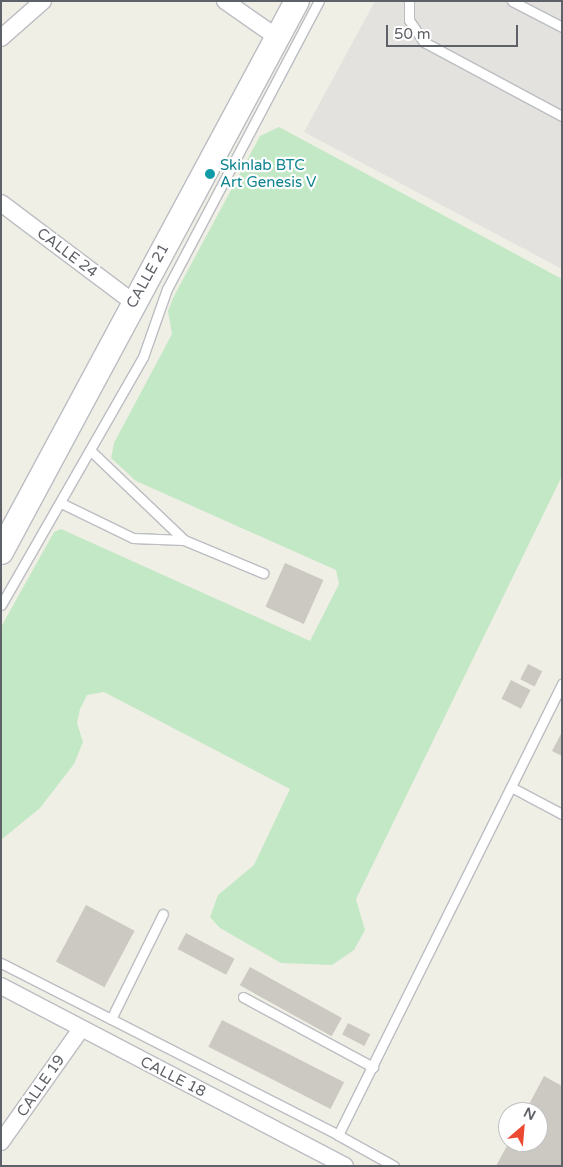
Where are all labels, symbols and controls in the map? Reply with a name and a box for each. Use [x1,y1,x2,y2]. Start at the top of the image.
scale bar [388,15,520,47]
text: 50 m [394,25,431,43]
place label: Skinlab BTC Art Genesis V [220,156,316,191]
marker: Skinlab BTC Art Genesis V [204,168,216,180]
street label: CALLE 24 [33,224,101,282]
street label: CALLE 21 [123,240,173,312]
street label: CALLE 19 [13,1052,69,1120]
street label: CALLE 18 [137,1053,209,1101]
north arrow [498,1102,548,1152]
text: N [521,1104,538,1124]

